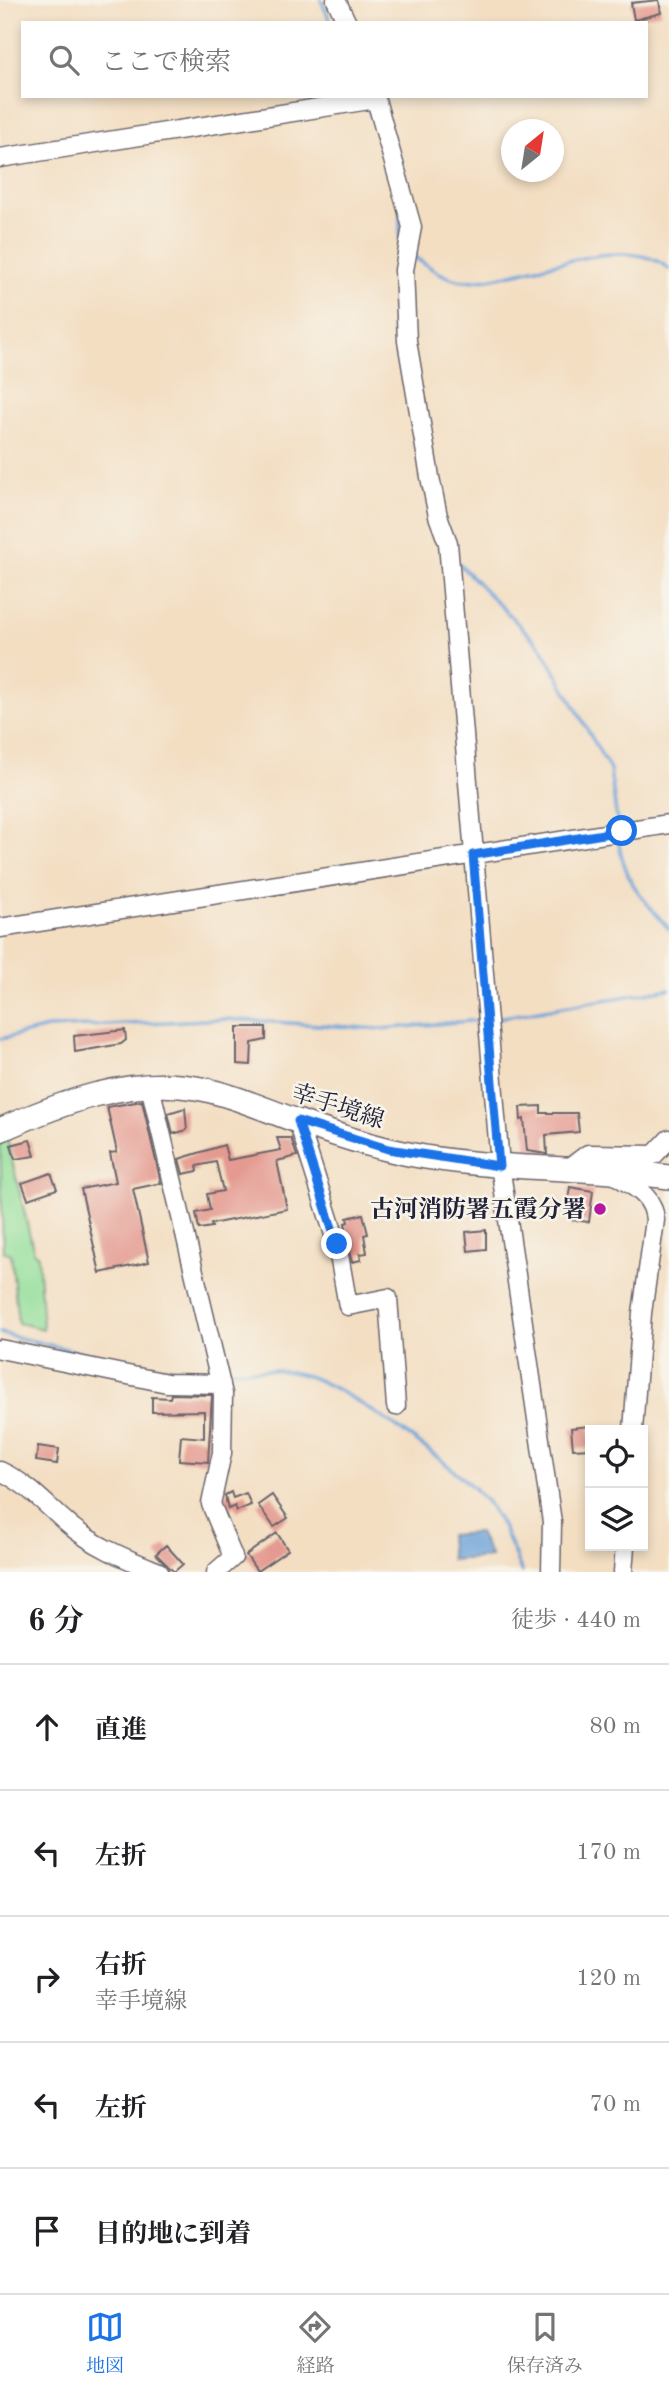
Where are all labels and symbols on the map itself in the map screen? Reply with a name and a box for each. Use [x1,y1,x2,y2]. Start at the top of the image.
north arrow [501,119,564,182]
route start [606,815,637,846]
street label: 幸手境線 [288,1079,388,1134]
place label: 古河消防署五霞分署 [370,1196,586,1223]
marker: 古河消防署五霞分署 [592,1201,608,1217]
route end [321,1228,352,1259]

